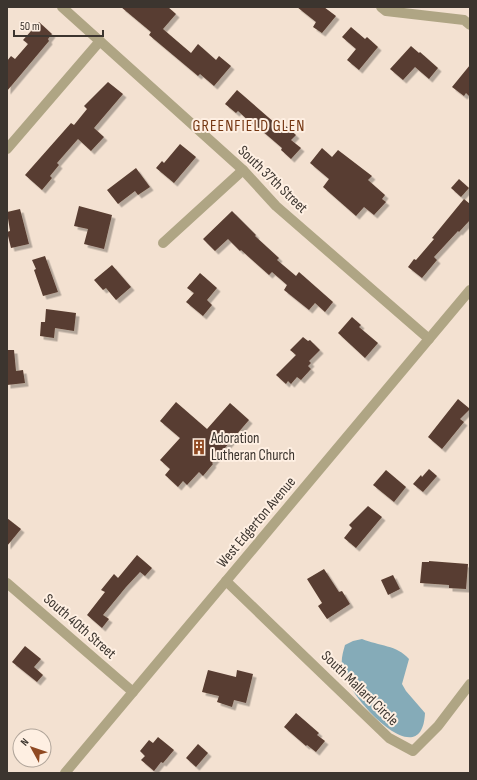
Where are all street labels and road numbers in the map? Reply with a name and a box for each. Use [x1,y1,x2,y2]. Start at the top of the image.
street label: South 37th Street [234,141,312,218]
street label: West Edgerton Avenue [213,473,300,572]
street label: South 40th Street [39,590,120,663]
street label: South Mallard Circle [317,647,402,730]

